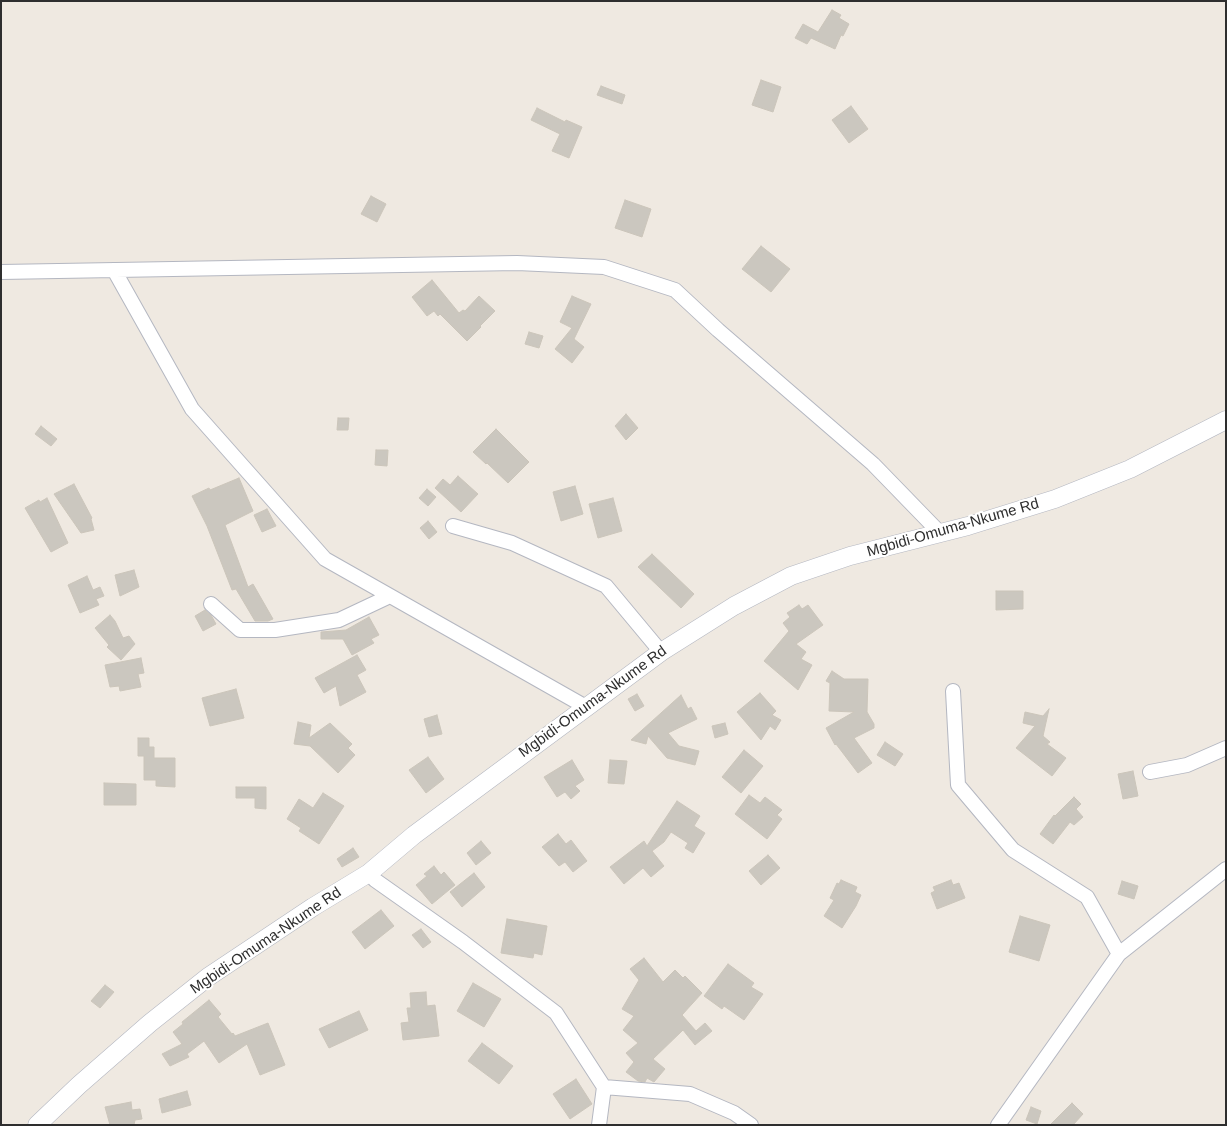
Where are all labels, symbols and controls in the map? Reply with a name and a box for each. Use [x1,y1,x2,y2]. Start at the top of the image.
street label: Mgbidi-Omuma-Nkume Rd [865,495,1041,561]
street label: Mgbidi-Omuma-Nkume Rd [516,642,670,762]
street label: Mgbidi-Omuma-Nkume Rd [187,884,345,998]

